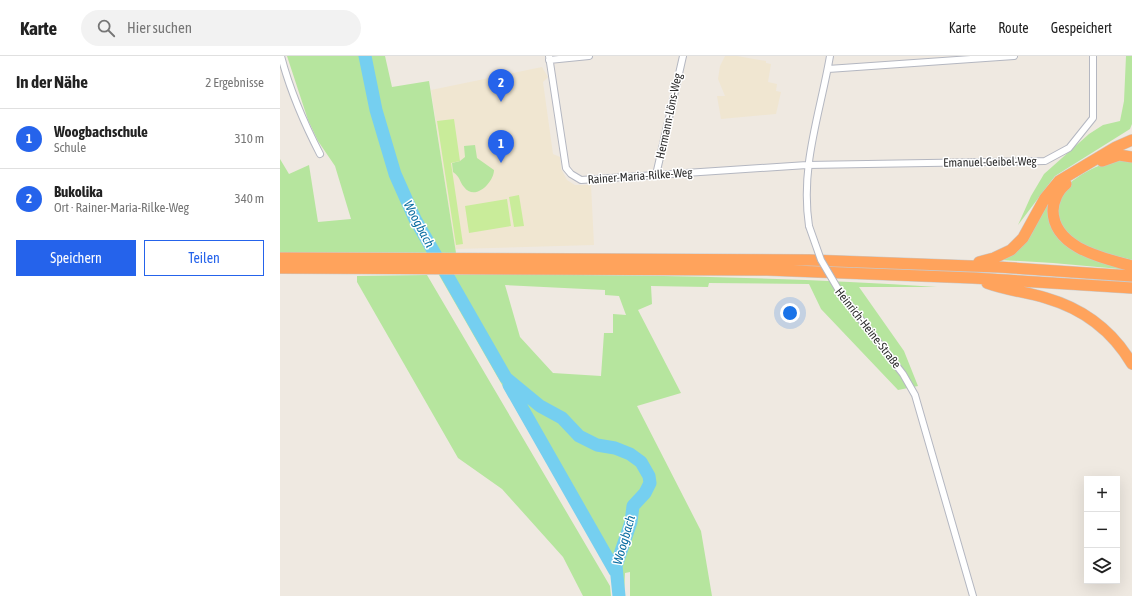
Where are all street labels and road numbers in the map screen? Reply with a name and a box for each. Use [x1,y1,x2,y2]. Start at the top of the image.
street label: Hermann-Löns-Weg [653,71,685,160]
street label: Emanuel-Geibel-Weg [943,154,1038,170]
street label: Rainer-Maria-Rilke-Weg [587,165,694,187]
street label: Heinrich-Heine-Straße [832,285,904,371]

